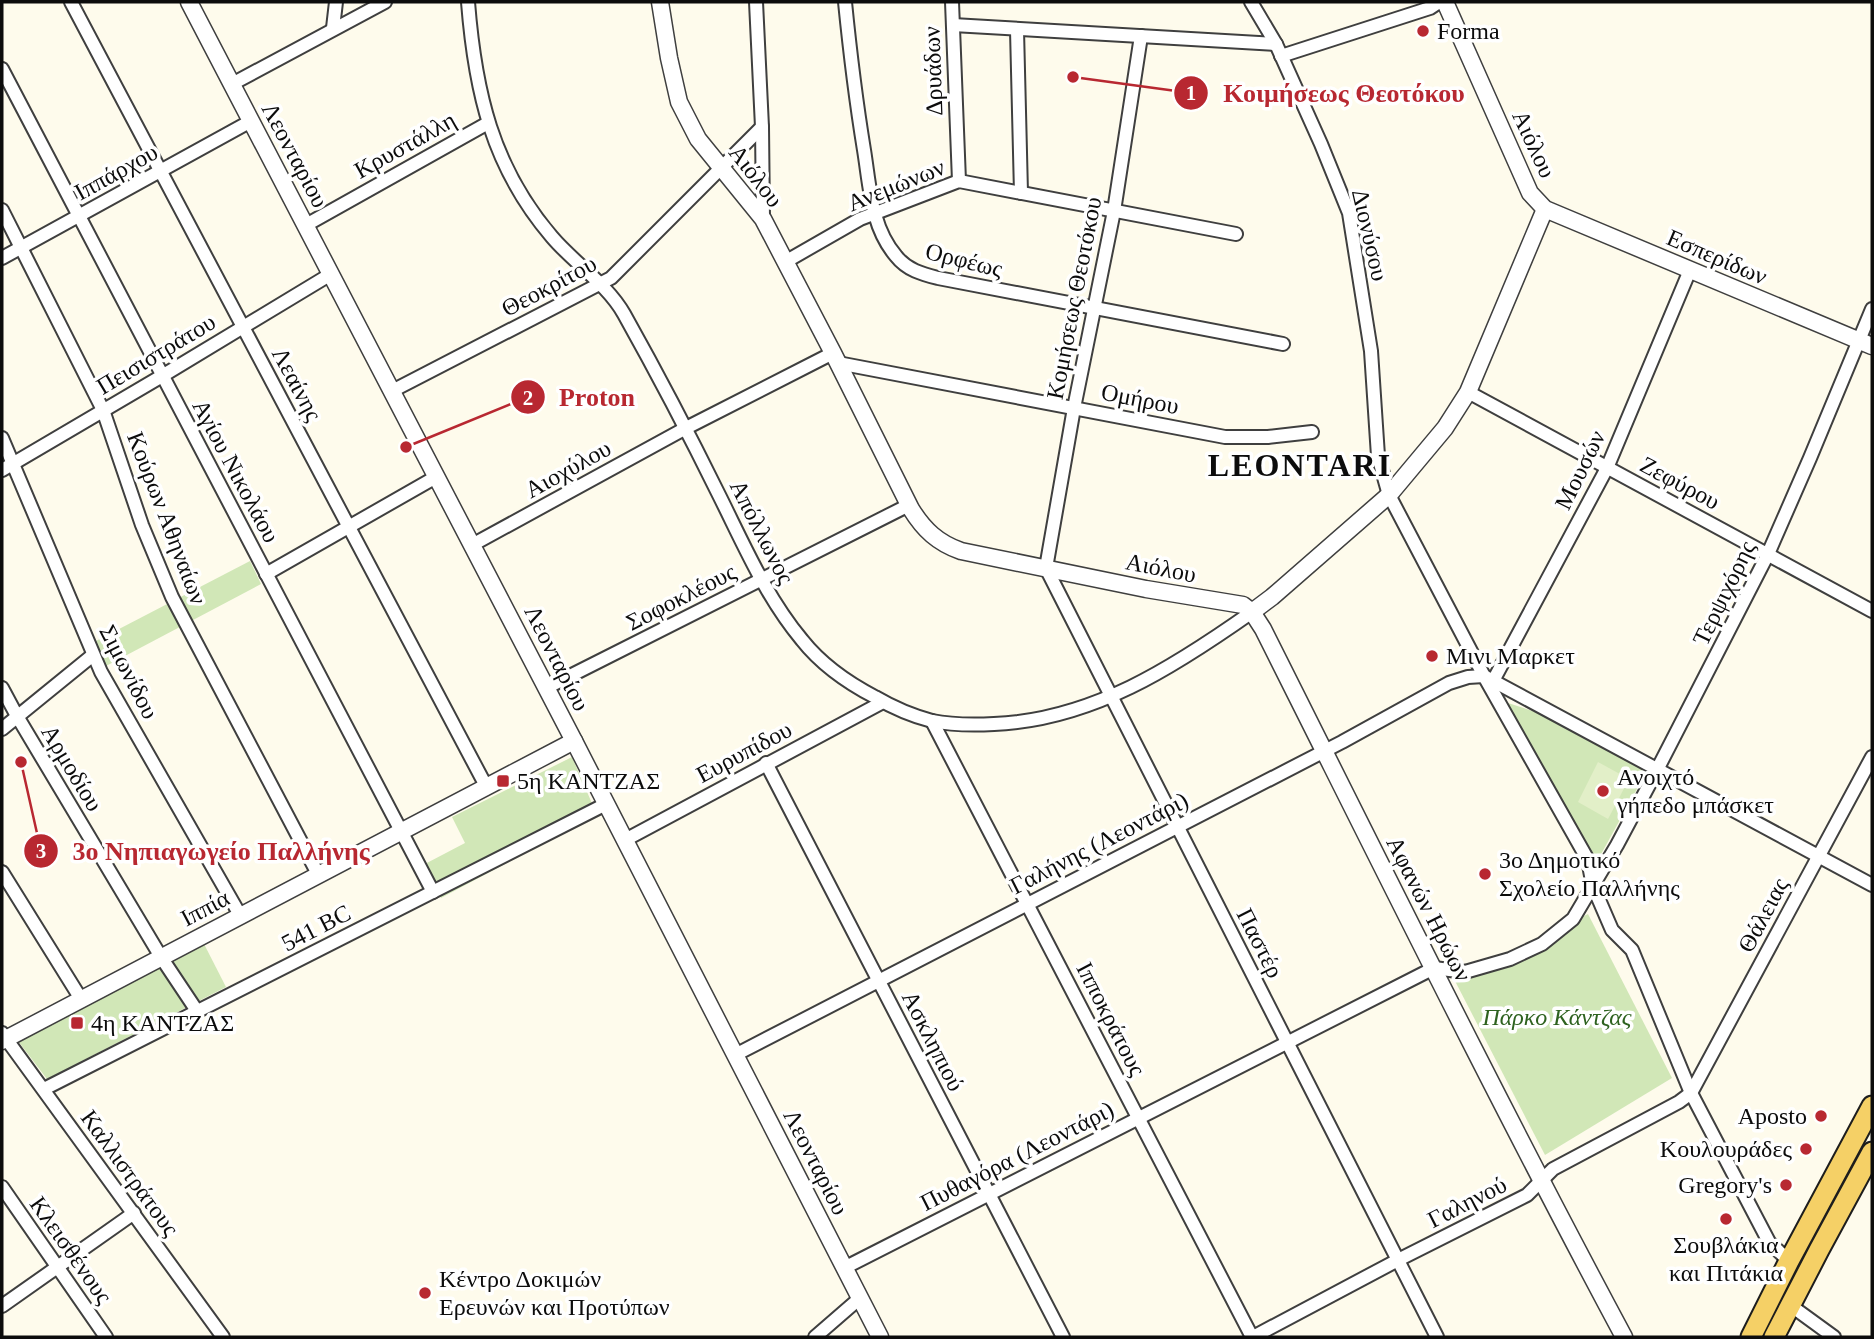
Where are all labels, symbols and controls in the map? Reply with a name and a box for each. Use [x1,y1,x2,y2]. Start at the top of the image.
place label: Forma [1437,18,1500,44]
marker: Forma [1415,23,1431,39]
street label: Δρυάδων [918,26,948,116]
callout: Κοιμήσεως Θεοτόκου [1174,69,1478,116]
text: Κοιμήσεως Θεοτόκου [1223,79,1465,108]
text: 1 [1186,81,1196,105]
street label: Λεονταρίου [257,98,333,212]
street label: Κρυστάλλη [350,106,460,184]
street label: Αιόλου [1507,106,1561,182]
street label: Ιππάρχου [70,139,162,205]
street label: Αιόλου [724,140,788,212]
street label: Ανεμώνων [844,154,949,216]
street label: Διονύσου [1347,187,1393,283]
street label: Κομήσεως Θεοτόκου [1042,195,1106,401]
street label: Εσπερίδων [1663,224,1771,290]
street label: Ορφέως [923,238,1006,282]
street label: Θεοκρίτου [497,250,601,322]
street label: Πεισιστράτου [92,308,220,400]
street label: Λεαίνης [267,343,327,426]
callout: Proton [510,374,649,421]
street label: Ομήρου [1099,379,1181,419]
text: Proton [559,383,636,412]
text: 2 [523,386,533,410]
street label: Αγίου Νικολάου [187,395,285,547]
street label: Μουσών [1550,426,1610,514]
street label: Κούρων Αθηναίων [122,428,212,608]
street label: Αιοχύλου [521,435,615,503]
district label: LEONTARI [1208,447,1392,483]
street label: Ζεφύρου [1636,451,1724,515]
street label: Απόλλωνος [725,476,799,589]
street label: Τερψιχόρης [1688,536,1761,649]
street label: Αιόλου [1124,548,1198,588]
street label: Σοφοκλέους [622,558,740,636]
street label: Λεονταρίου [519,601,595,715]
street label: Σιμωνίδου [94,621,164,723]
place label: Μινι Μαρκετ [1446,643,1575,669]
marker: Μινι Μαρκετ [1424,648,1440,664]
street label: Ευρυπίδου [692,716,796,788]
street label: Αρμοδίου [36,720,108,816]
place label: Ανοιχτό γήπεδο μπάσκετ [1616,764,1774,818]
place label: 5η ΚΑΝΤΖΑΣ [517,768,660,794]
marker: 5η ΚΑΝΤΖΑΣ [495,773,511,789]
marker: Ανοιχτό γήπεδο μπάσκετ [1595,783,1611,799]
street label: Γαλήνης (Λεοντάρι) [1006,787,1192,899]
callout: 3ο Νηπιαγωγείο Παλλήνης [24,827,384,874]
street label: Αφανών Ηρώων [1381,832,1477,986]
text: 3ο Νηπιαγωγείο Παλλήνης [72,837,371,866]
text: 3 [36,839,46,863]
place label: 3ο Δημοτικό Σχολείο Παλλήνης [1499,847,1680,901]
marker: 3ο Δημοτικό Σχολείο Παλλήνης [1477,866,1493,882]
street label: Θάλειας [1733,873,1794,956]
street label: Ιππία [176,884,234,932]
street label: 541 BC [277,900,355,956]
street label: Παστέρ [1231,904,1289,982]
street label: Ιπποκράτους [1071,958,1151,1081]
street label: Ασκληπιού [897,987,969,1095]
park label: Πάρκο Κάντζας [1481,1004,1632,1030]
place label: 4η ΚΑΝΤΖΑΣ [91,1010,234,1036]
marker: 4η ΚΑΝΤΖΑΣ [69,1015,85,1031]
street label: Πυθαγόρα (Λεοντάρι) [916,1096,1118,1216]
place label: Aposto [1738,1103,1807,1129]
street label: Καλλιστράτους [76,1105,184,1241]
street label: Λεονταρίου [778,1105,854,1219]
marker: Aposto [1813,1108,1829,1124]
place label: Κουλουράδες [1660,1136,1792,1162]
marker: Κουλουράδες [1798,1141,1814,1157]
street label: Γαληνού [1423,1171,1511,1233]
place label: Gregory's [1678,1172,1772,1198]
marker: Gregory's [1778,1177,1794,1193]
street label: Κλεισθένους [25,1192,118,1309]
marker: Σουβλάκια και Πιτάκια [1718,1211,1734,1227]
place label: Σουβλάκια και Πιτάκια [1669,1232,1783,1286]
place label: Κέντρο Δοκιμών Ερευνών και Προτύπων [439,1266,670,1320]
marker: Κέντρο Δοκιμών Ερευνών και Προτύπων [417,1285,433,1301]

